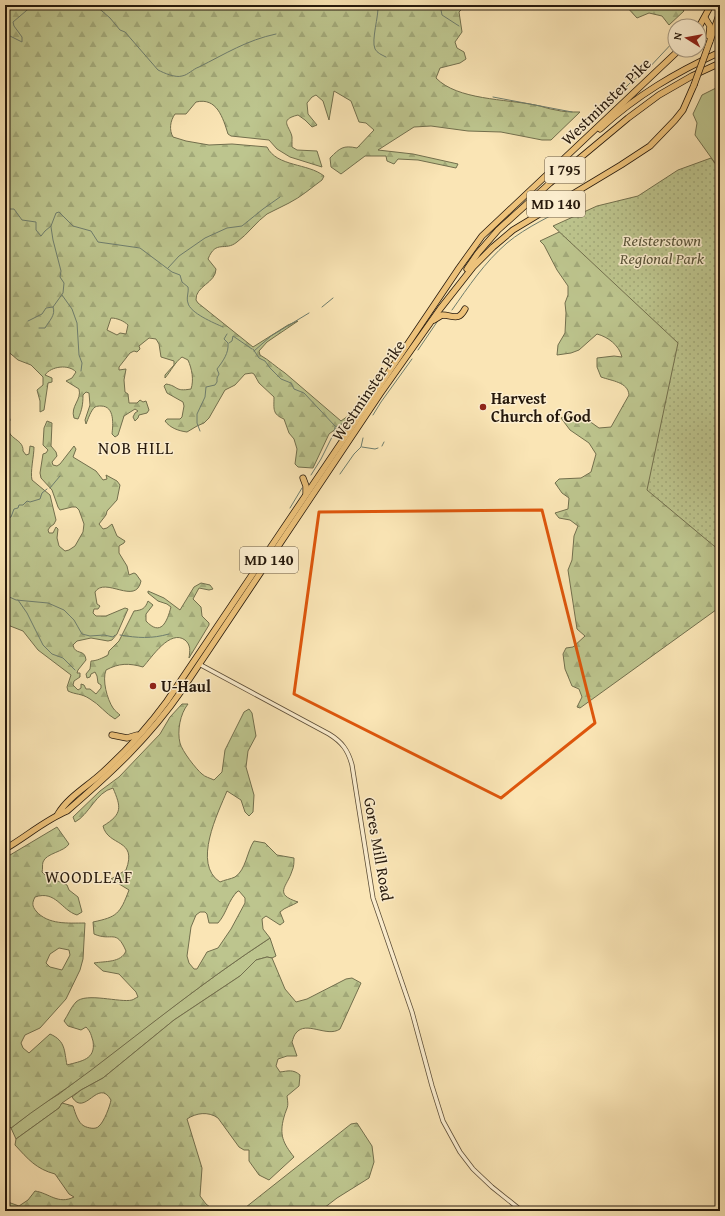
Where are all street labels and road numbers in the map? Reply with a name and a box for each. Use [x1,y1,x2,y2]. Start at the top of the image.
street label: Westminster Pike [556,52,656,150]
road number: I 795 [545,157,585,183]
road number: MD 140 [527,191,585,217]
street label: Westminster Pike [325,335,411,445]
road number: MD 140 [240,547,298,573]
street label: Gores Mill Road [358,795,400,903]

